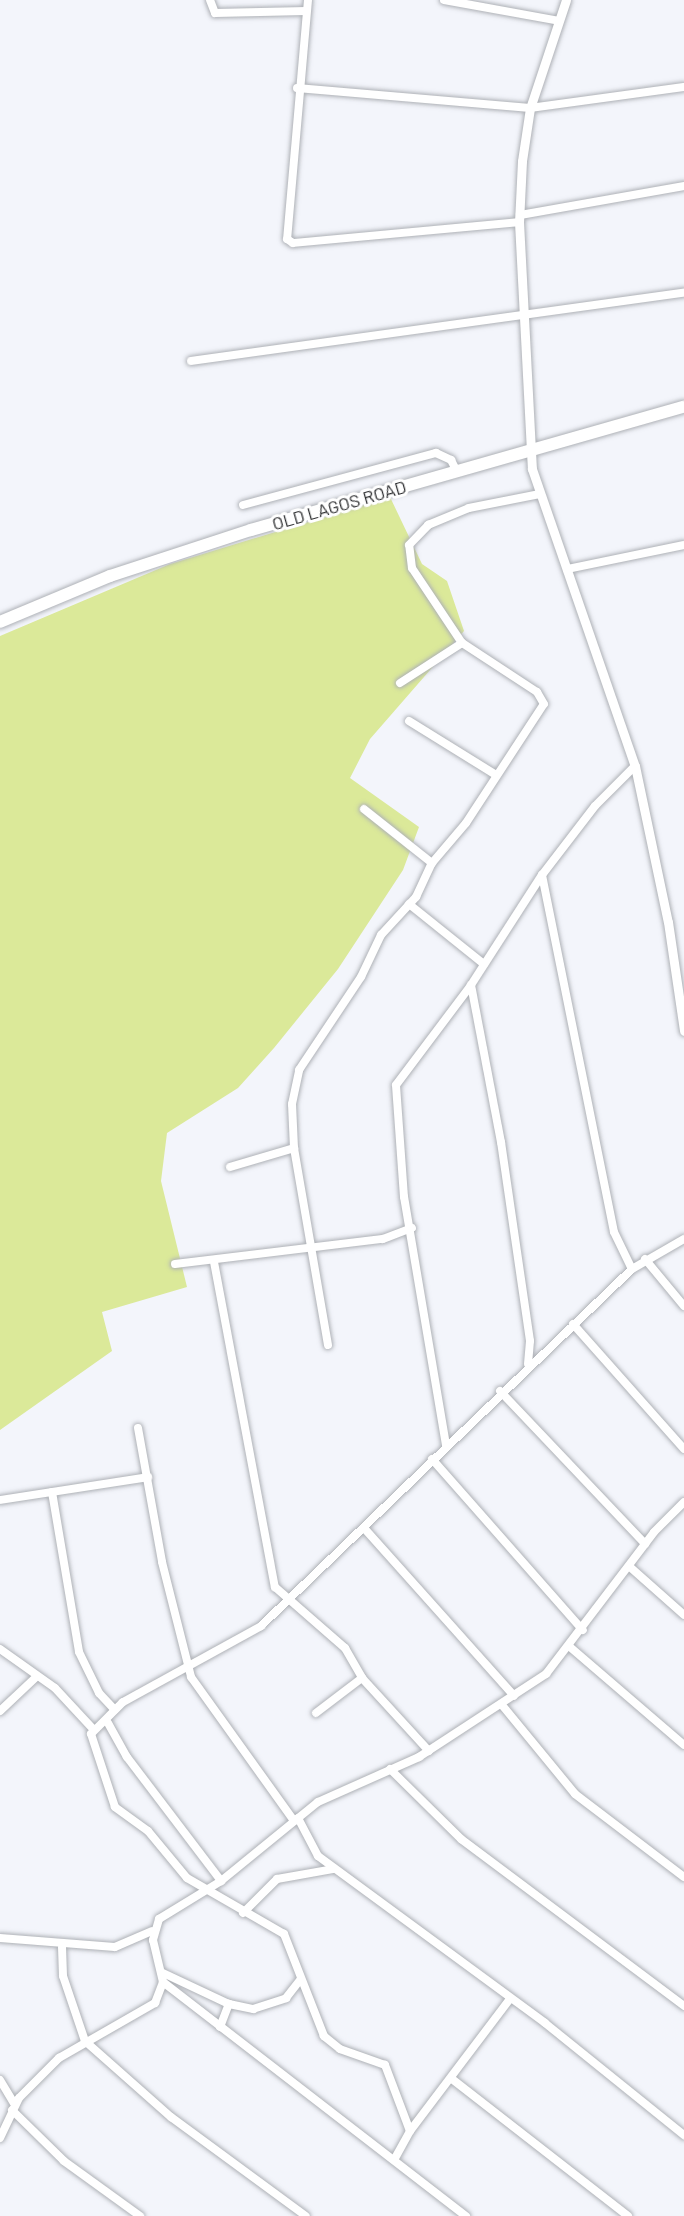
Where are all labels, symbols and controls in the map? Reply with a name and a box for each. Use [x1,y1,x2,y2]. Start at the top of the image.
street label: OLD LAGOS ROAD [269,476,409,534]

